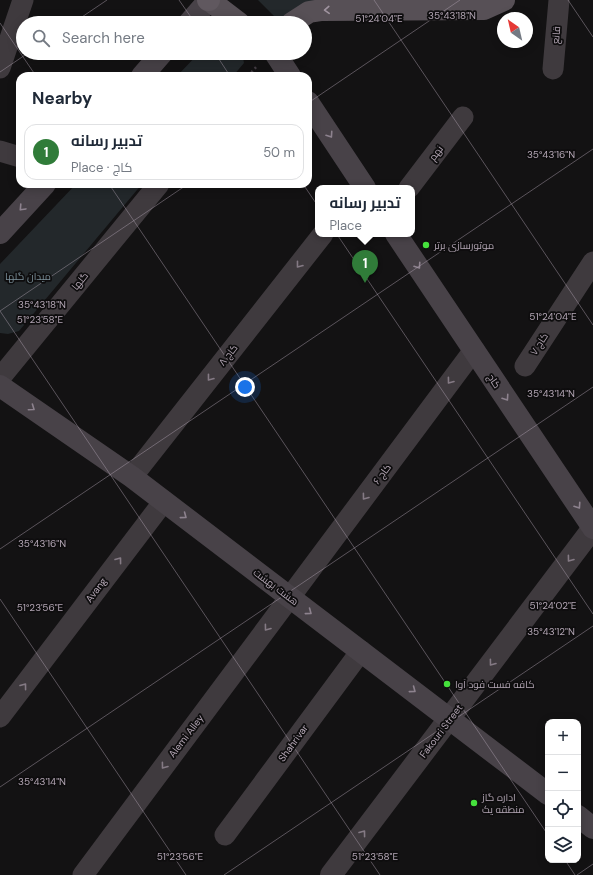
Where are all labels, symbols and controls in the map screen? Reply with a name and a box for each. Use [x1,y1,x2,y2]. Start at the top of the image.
one-way arrow [324,5,330,14]
text: 35°43'18"N [428,9,476,22]
text: 51°24'04"E [355,12,403,25]
north arrow [497,12,533,48]
search box [16,16,312,60]
street label: قانع [549,25,563,45]
icon: search [30,27,52,49]
text: Search here [62,28,145,48]
text: Nearby [32,87,92,109]
text: تدبیر رسانه [71,131,142,151]
one-way arrow [325,131,333,138]
street label: نهم [426,143,447,164]
text: 1 [44,144,48,161]
text: 50 m [263,144,295,161]
text: 35°43'16"N [527,148,575,161]
text: Place · کاج [71,159,132,176]
popup [315,185,415,237]
text: تدبیر رسانه [329,193,401,213]
one-way arrow [20,203,27,211]
text: Place [329,217,362,234]
place label: موتورسازی برتر [433,239,494,252]
marker: موتورسازی برتر [421,240,431,250]
pin: 1 [352,250,378,283]
one-way arrow [296,260,303,267]
one-way arrow [413,262,420,269]
street label: گلها [69,269,91,293]
park label: میدان گلها [5,270,51,283]
text: 35°43'18"N [18,298,66,311]
text: 51°24'04"E [529,310,577,323]
text: 51°23'58"E [17,313,64,326]
street label: کاج ۷ [527,330,551,358]
street label: کاج ۸ [216,342,240,368]
street label: کاج [484,371,504,391]
one-way arrow [208,374,215,381]
your location [235,377,255,397]
one-way arrow [448,377,455,384]
text: 35°43'14"N [527,387,575,400]
one-way arrow [501,393,508,400]
one-way arrow [28,403,35,411]
street label: کاج ۶ [370,461,394,487]
one-way arrow [362,493,369,500]
one-way arrow [573,501,580,508]
one-way arrow [179,511,186,518]
text: 35°43'16"N [18,537,66,550]
one-way arrow [567,555,574,562]
one-way arrow [114,557,121,564]
street label: هشت بهشت [251,566,301,608]
street label: Avang [82,575,110,605]
text: 51°24'02"E [530,599,577,612]
text: 51°23'56"E [17,601,64,614]
one-way arrow [305,607,312,614]
one-way arrow [265,624,272,631]
text: 35°43'12"N [527,625,575,638]
one-way arrow [489,659,496,666]
place label: کافه فست فود آوا [455,678,534,691]
marker: کافه فست فود آوا [442,679,452,689]
one-way arrow [19,683,26,690]
one-way arrow [408,686,415,693]
street label: Fakouri Street [417,702,465,760]
street label: Alemi Alley [166,712,207,760]
map controls [545,719,581,863]
button: + [545,719,581,755]
street label: Shahrivar [275,722,311,764]
button: − [545,755,581,791]
one-way arrow [162,762,169,769]
text: 35°43'14"N [18,775,66,788]
place label: اداره گاز منطقه یک [481,791,525,816]
button: locate [545,791,581,827]
marker: اداره گاز منطقه یک [469,798,479,808]
button: layers [545,827,581,863]
one-way arrow [359,830,366,837]
text: 51°23'56"E [157,850,204,863]
text: 51°23'58"E [352,850,399,863]

